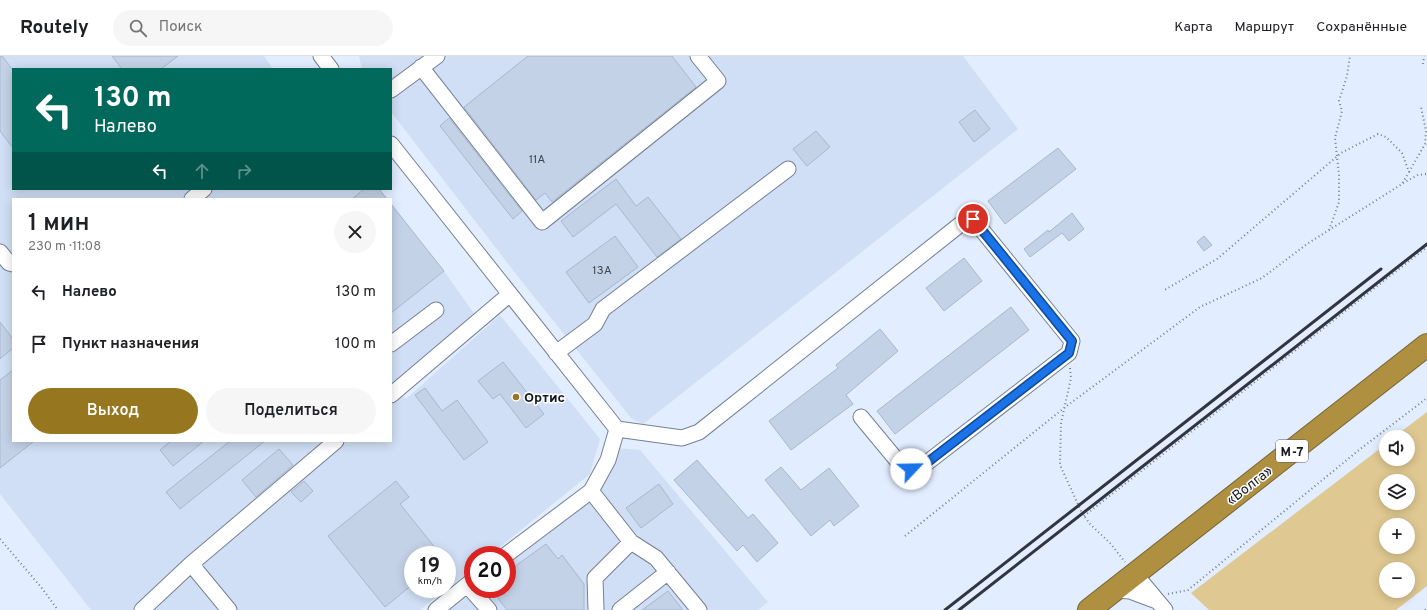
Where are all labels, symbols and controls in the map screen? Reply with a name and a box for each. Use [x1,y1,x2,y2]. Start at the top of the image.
search box [113,10,393,46]
text: Routely [20,16,89,40]
icon: search [127,17,149,39]
text: Поиск [159,18,203,37]
text: Карта [1174,19,1213,36]
text: Маршрут [1235,19,1294,36]
text: Сохранённые [1316,19,1407,36]
text: 130 m [94,81,172,117]
icon: left [28,84,80,136]
text: Налево [94,116,157,139]
house number: 11А [529,152,545,168]
icon: left [149,160,171,182]
icon: ahead [191,160,213,182]
icon: right [233,160,255,182]
pin [956,202,990,236]
icon: arrive [962,208,984,230]
text: 1 мин [28,209,89,239]
button: close [334,211,376,253]
text: 230 m · 11:08 [28,239,101,255]
house number: 13А [592,263,612,279]
icon: left [28,281,50,303]
text: Налево [62,283,117,302]
text: 130 m [336,283,376,302]
icon: arrive [28,333,50,355]
text: Пункт назначения [62,335,199,354]
text: 100 m [335,335,376,354]
button: Выход [28,388,198,434]
button: Поделиться [206,388,376,434]
place label: Ортис [524,390,565,407]
marker: Ортис [511,392,521,402]
map controls [1379,430,1415,598]
button: sound [1379,430,1415,466]
road number: М-7 [1276,440,1308,462]
position arrow [890,448,932,490]
street label: «Волга» [1224,463,1276,509]
button: layers [1379,474,1415,510]
button: + [1379,518,1415,554]
speed limit sign: 20 [464,546,516,598]
text: 19 [420,554,440,580]
button: − [1379,562,1415,598]
text: km/h [418,575,442,588]

